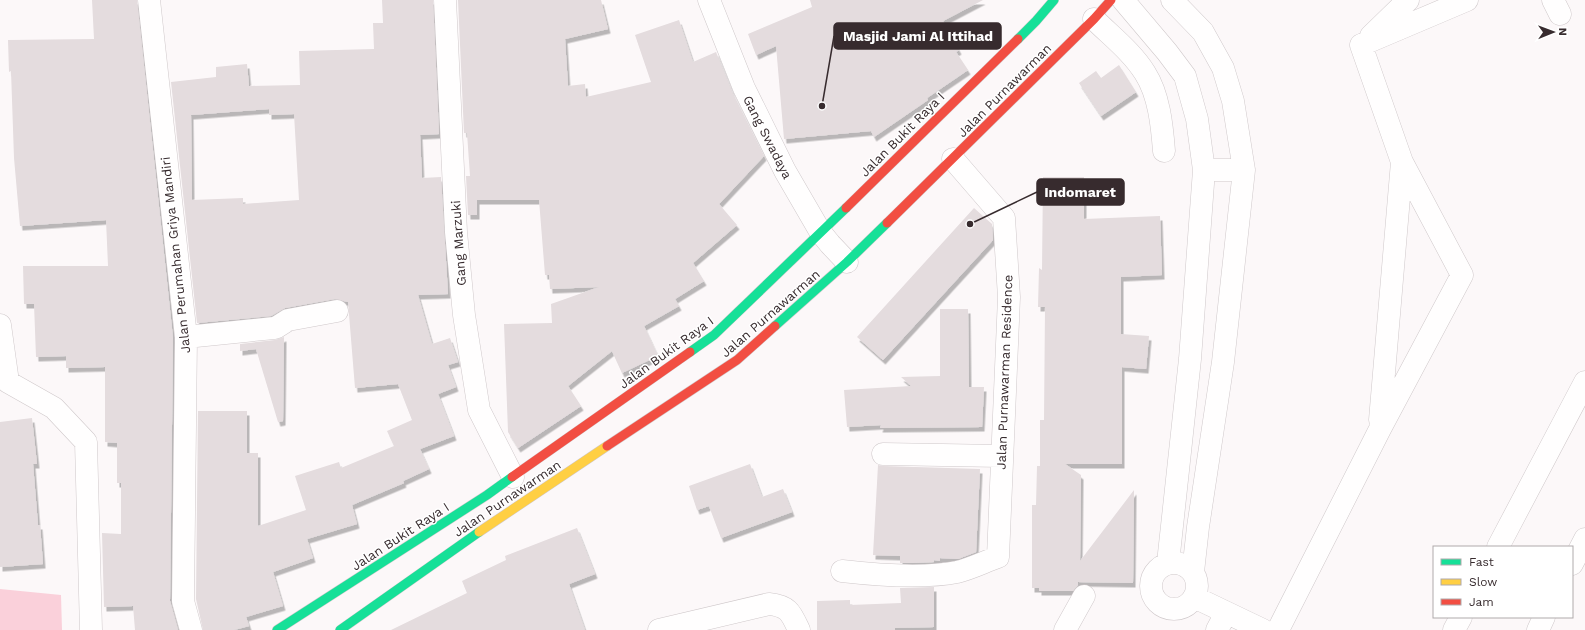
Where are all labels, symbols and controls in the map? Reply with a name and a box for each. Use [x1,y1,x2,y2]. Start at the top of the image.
north arrow [1533,12,1573,52]
callout: Masjid Jami Al Ittihad [834,23,1001,49]
text: Masjid Jami Al Ittihad [843,28,993,44]
text: N [1556,28,1569,36]
street label: Jalan Purnawarman [955,41,1054,140]
street label: Jalan Bukit Raya I [857,89,948,180]
street label: Gang Swadaya [740,93,795,182]
street label: Jalan Perumahan Griya Mandiri [158,156,193,354]
callout: Indomaret [1037,179,1124,205]
text: Indomaret [1044,184,1116,200]
street label: Gang Marzuki [448,200,469,286]
street label: Jalan Purnawarman [718,266,823,360]
street label: Jalan Purnawarman Residence [994,274,1015,470]
street label: Jalan Bukit Raya I [616,313,716,392]
street label: Jalan Purnawarman [451,457,564,540]
street label: Jalan Bukit Raya I [349,499,452,573]
legend [1433,546,1573,618]
text: Fast [1469,555,1494,569]
text: Slow [1469,575,1497,589]
text: Jam [1469,595,1494,609]

